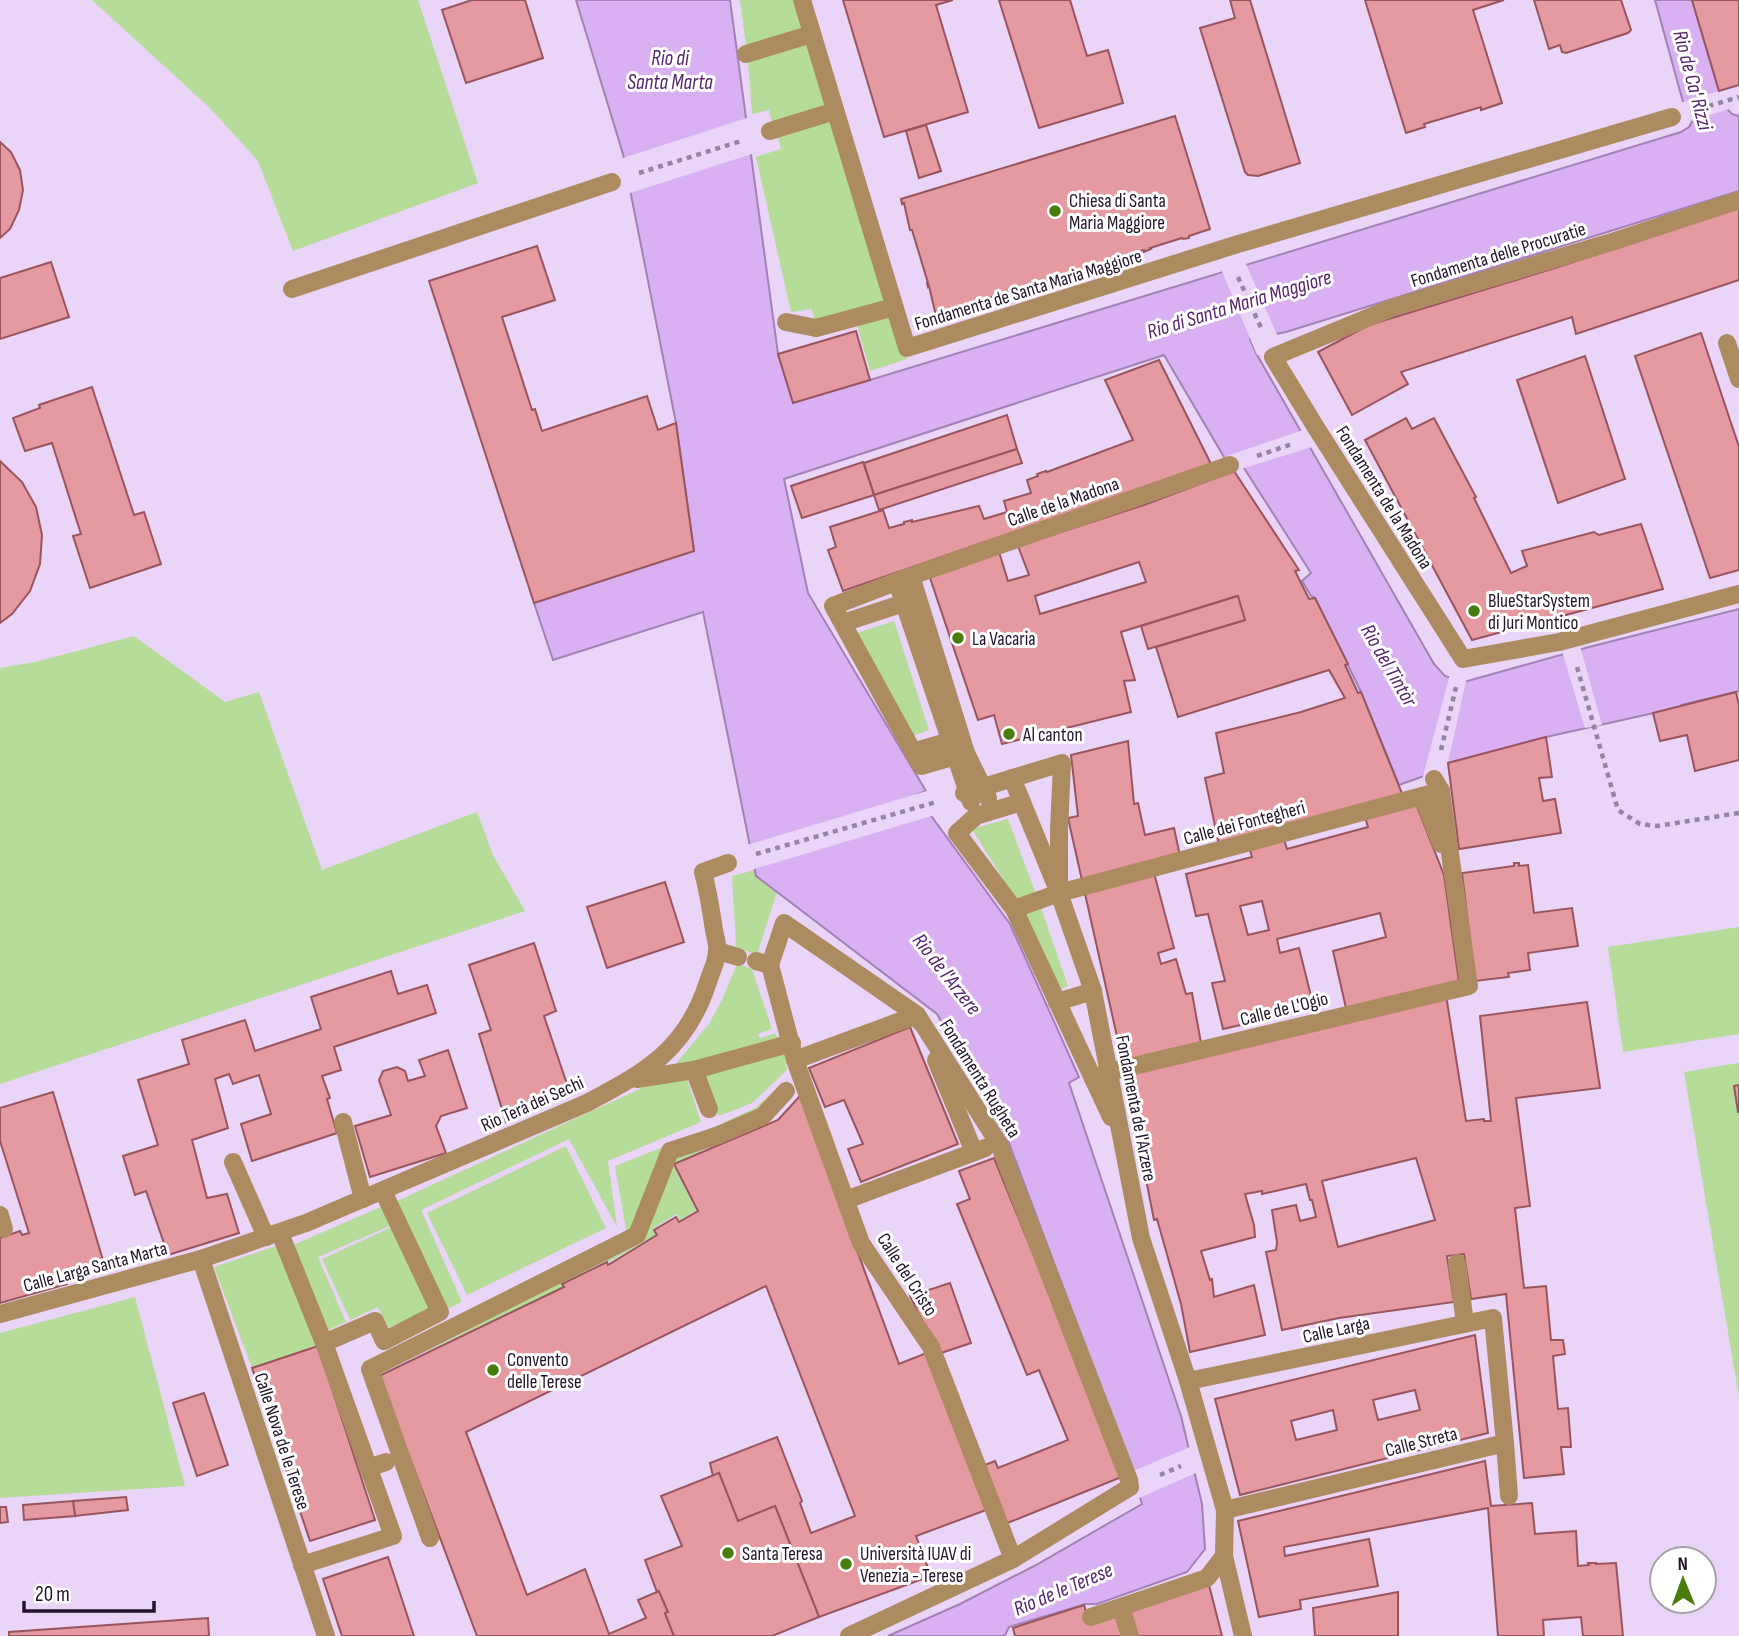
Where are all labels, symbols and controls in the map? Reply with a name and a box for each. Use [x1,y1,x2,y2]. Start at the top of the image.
water label: Rio de Ca' Rizzi [1667,28,1718,134]
water label: Rio di Santa Marta [627,46,713,95]
place label: Chiesa di Santa Maria Maggiore [1069,190,1166,235]
marker: Chiesa di Santa Maria Maggiore [1047,203,1063,219]
street label: Fondamenta delle Procuratie [1408,218,1589,293]
street label: Fondamenta de Santa Maria Maggiore [912,245,1145,336]
water label: Rio di Santa Maria Maggiore [1144,265,1334,344]
street label: Fondamenta de la Madona [1330,422,1437,574]
street label: Calle de la Madona [1005,473,1122,532]
place label: BlueStarSystem di Juri Montico [1488,590,1590,635]
marker: BlueStarSystem di Juri Montico [1466,603,1482,619]
water label: Rio del Tintòr [1355,620,1423,712]
place label: La Vacaria [972,628,1036,651]
marker: La Vacaria [950,630,966,646]
place label: Al canton [1022,724,1083,747]
marker: Al canton [1001,726,1017,742]
street label: Calle dei Fontegheri [1181,796,1308,851]
water label: Rio de l'Arzere [907,929,986,1020]
street label: Calle de L'Ogio [1238,987,1331,1031]
street label: Fondamenta Rugheta [934,1015,1025,1142]
street label: Fondamenta de l'Arzere [1110,1033,1161,1183]
street label: Rio Terà dei Sechi [478,1072,588,1137]
street label: Calle del Cristo [871,1229,942,1321]
street label: Calle Larga Santa Marta [21,1237,170,1298]
street label: Calle Larga [1301,1312,1372,1349]
place label: Convento delle Terese [507,1349,582,1394]
marker: Convento delle Terese [485,1362,501,1378]
street label: Calle Nova de le Terese [249,1370,315,1513]
street label: Calle Streta [1383,1422,1460,1463]
place label: Santa Teresa [742,1543,823,1566]
place label: Università IUAV di Venezia - Terese [860,1543,971,1588]
marker: Santa Teresa [720,1545,736,1561]
north arrow [1648,1545,1718,1615]
text: N [1677,1553,1688,1576]
marker: Università IUAV di Venezia - Terese [838,1556,854,1572]
water label: Rio de le Terese [1010,1557,1116,1621]
scale bar [24,1570,154,1614]
text: 20 m [35,1582,70,1607]

